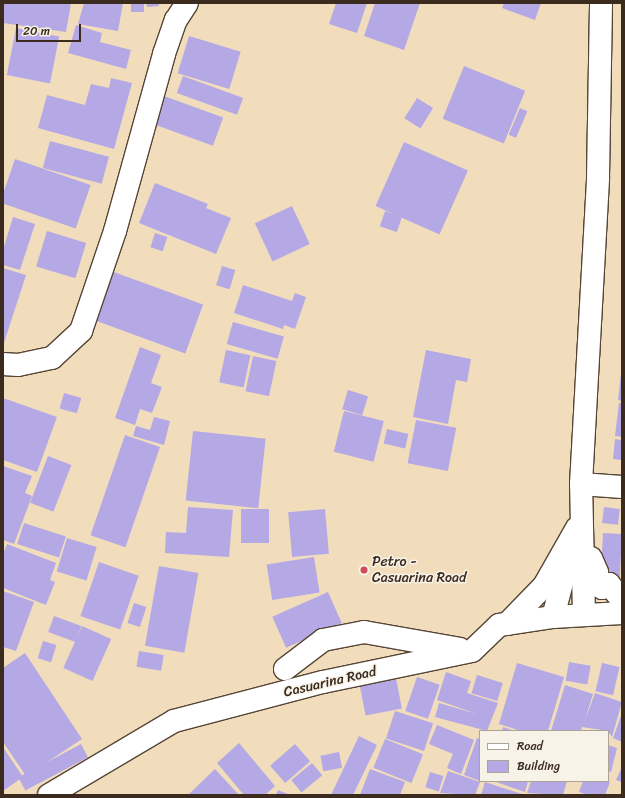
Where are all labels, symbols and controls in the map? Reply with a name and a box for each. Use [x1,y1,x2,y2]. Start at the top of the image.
scale bar [18,16,83,42]
text: 20 m [23,20,50,42]
place label: Petro - Casuarina Road [372,554,467,586]
marker: Petro - Casuarina Road [359,565,369,575]
street label: Casuarina Road [282,663,378,701]
legend [479,730,609,782]
text: Road [517,735,543,757]
text: Building [517,755,560,777]

